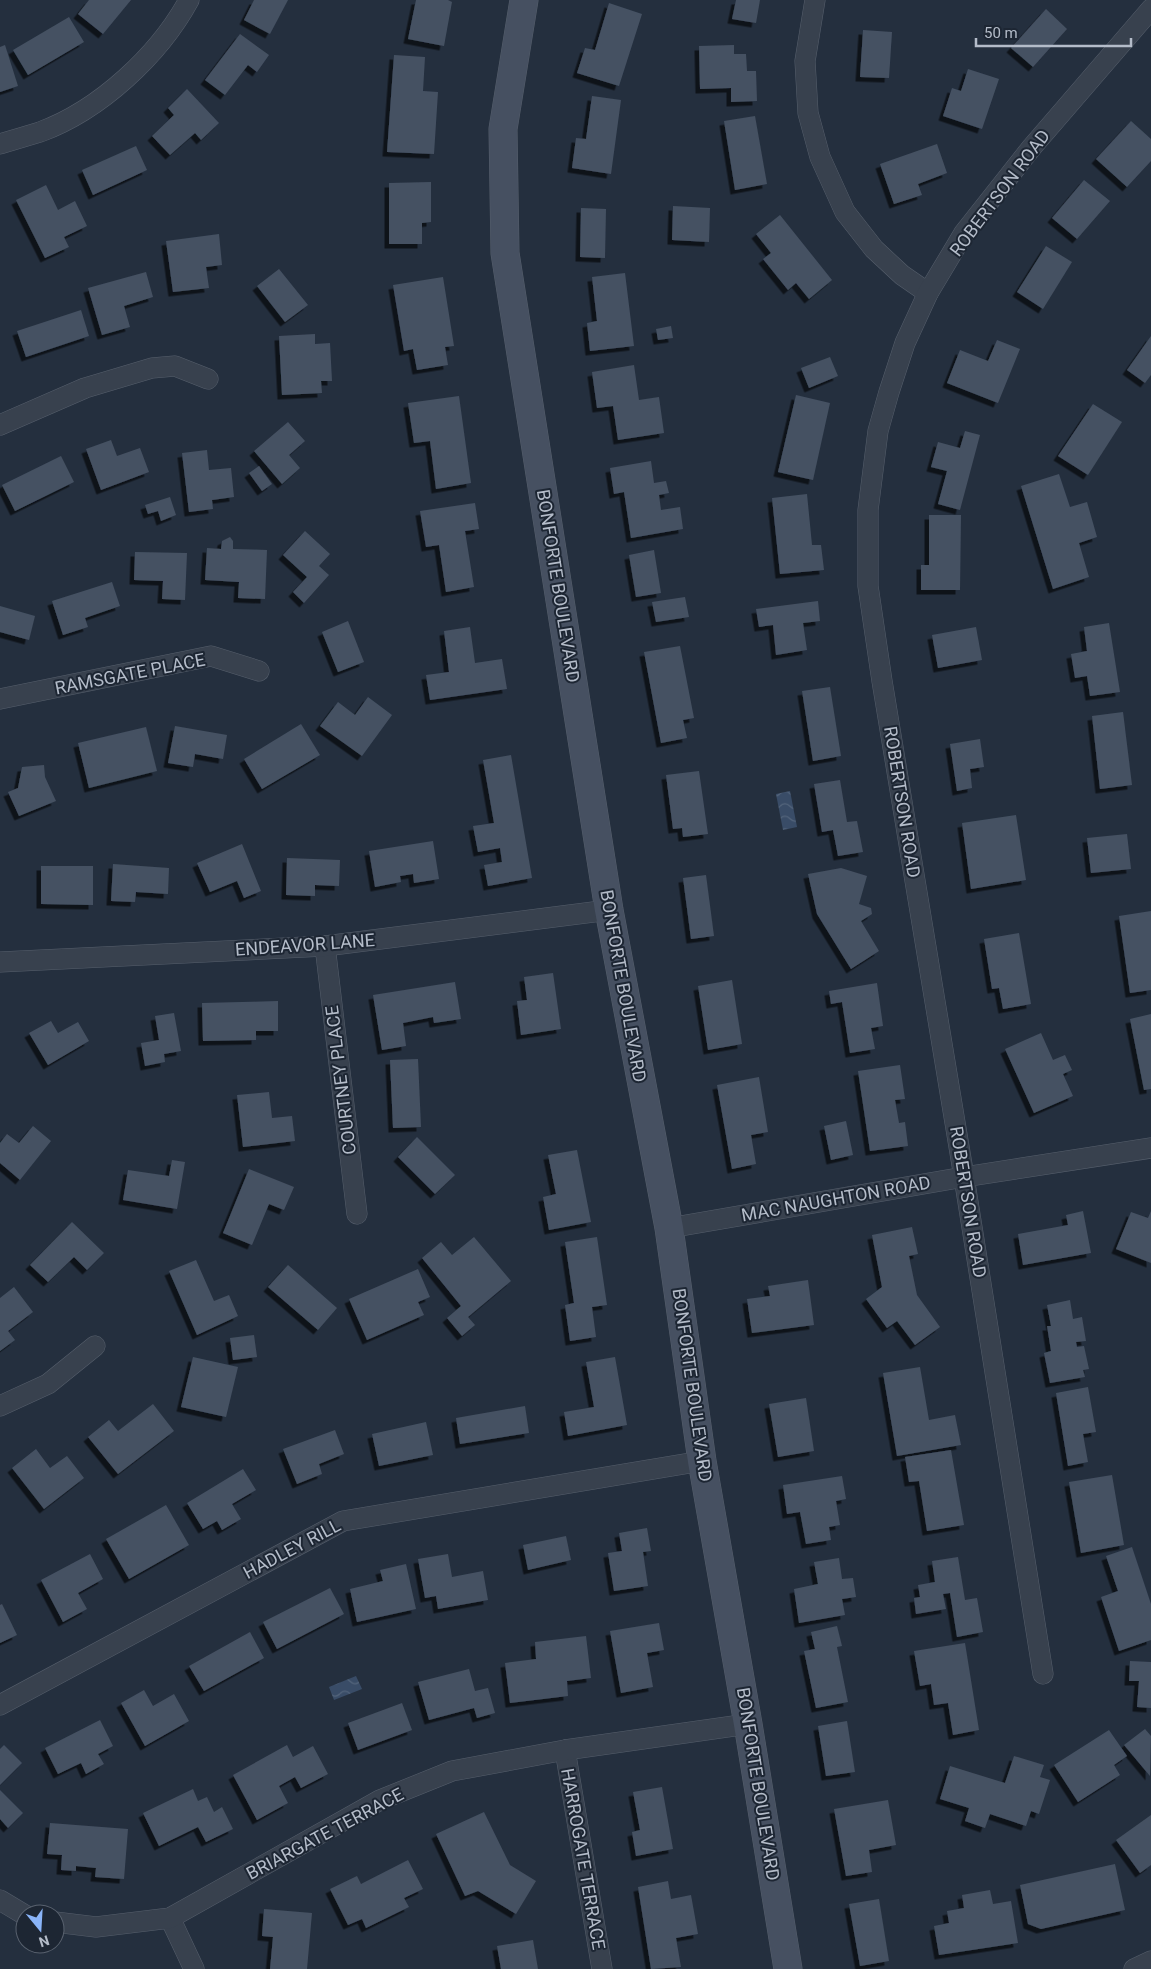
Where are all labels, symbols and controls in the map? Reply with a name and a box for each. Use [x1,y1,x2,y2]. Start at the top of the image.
scale bar [976,15,1131,47]
text: 50 m [984,24,1018,42]
street label: ROBERTSON ROAD [945,125,1054,260]
street label: BONFORTE BOULEVARD [533,488,584,684]
street label: RAMSGATE PLACE [53,649,207,698]
street label: ROBERTSON ROAD [880,725,925,879]
street label: BONFORTE BOULEVARD [596,888,651,1084]
street label: ENDEAVOR LANE [234,929,376,960]
street label: COURTNEY PLACE [321,1004,360,1156]
street label: ROBERTSON ROAD [946,1125,991,1279]
street label: MAC NAUGHTON ROAD [740,1172,932,1226]
street label: BONFORTE BOULEVARD [669,1287,716,1483]
street label: HADLEY RILL [240,1514,344,1583]
street label: BONFORTE BOULEVARD [733,1686,784,1882]
street label: HARROGATE TERRACE [557,1766,610,1951]
street label: BRIARGATE TERRACE [243,1783,407,1884]
north arrow [15,1904,65,1954]
text: N [37,1932,51,1951]

